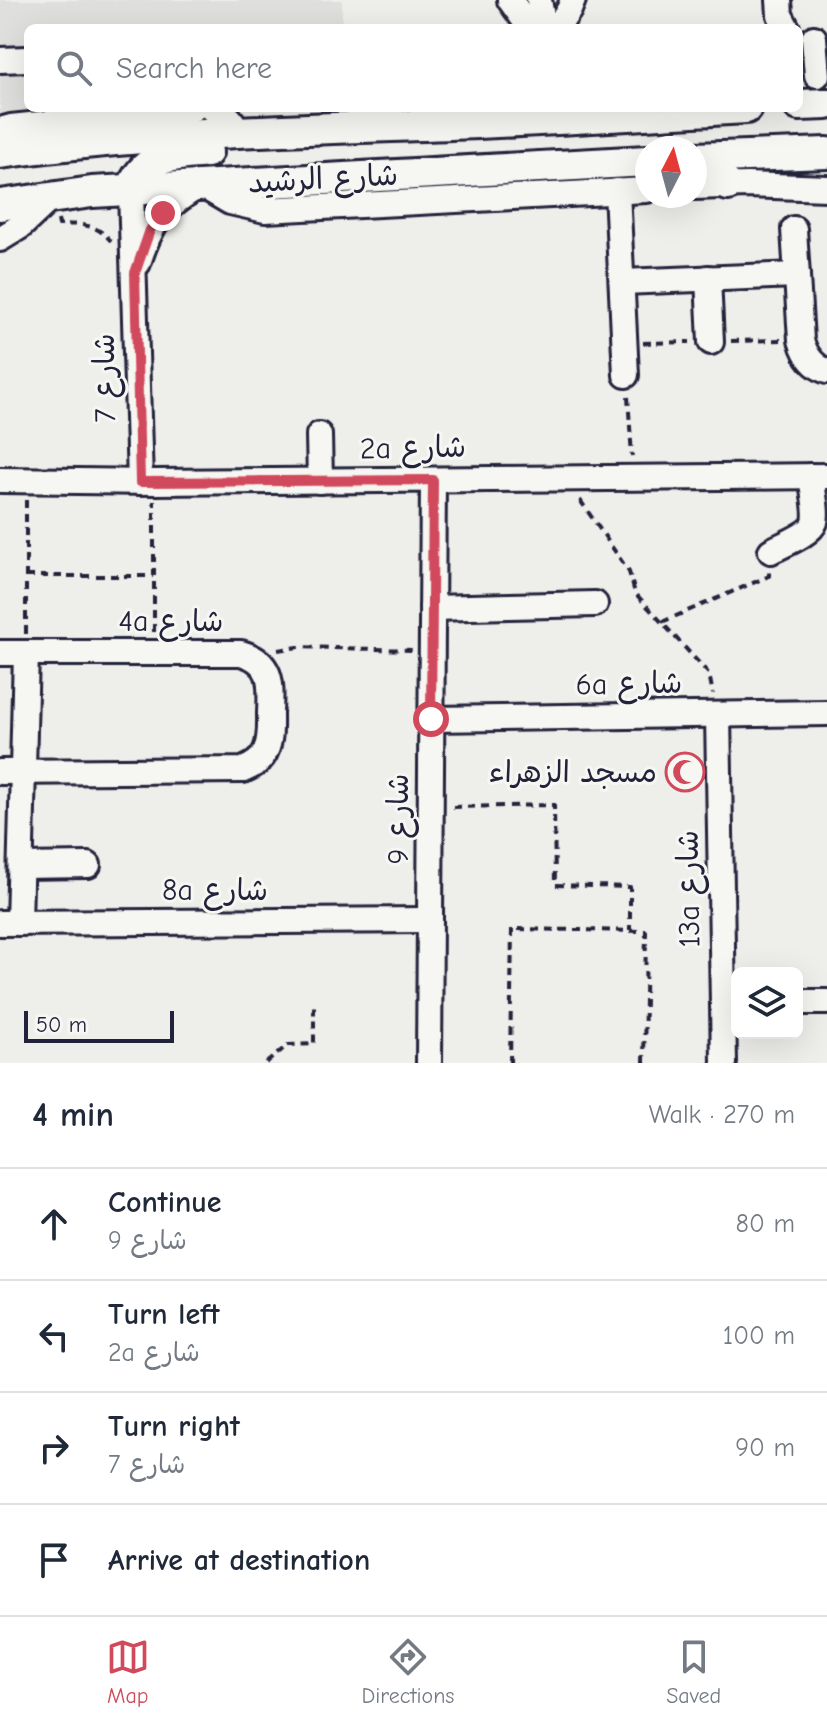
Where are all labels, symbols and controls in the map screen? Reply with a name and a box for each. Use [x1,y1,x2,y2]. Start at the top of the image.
search box [24,24,803,112]
icon: search [52,46,96,90]
text: Search here [116,51,272,86]
north arrow [635,136,707,208]
street label: شارع الرشيد [247,158,399,203]
route end [145,195,181,231]
street label: شارع 7 [87,333,126,423]
street label: 2a شارع [360,430,466,469]
street label: 4a شارع [119,604,223,642]
street label: 6a شارع [575,666,683,705]
route start [413,701,449,737]
mosque icon: مسجد الزهراء [664,751,706,793]
place label: مسجد الزهراء [489,755,657,790]
street label: شارع 9 [381,774,419,864]
street label: 13a شارع [670,830,711,948]
street label: 8a شارع [162,873,268,911]
map controls [731,967,803,1039]
button: layers [731,967,803,1039]
scale bar [24,1007,174,1043]
text: 50 m [36,1012,87,1038]
text: 4 min [32,1095,114,1135]
text: Walk · 270 m [649,1100,795,1130]
text: Continue [108,1185,222,1220]
icon: ahead [32,1202,76,1246]
text: 80 m [736,1209,795,1239]
text: شارع 9 [108,1226,187,1256]
text: Turn left [108,1297,220,1332]
icon: left [32,1314,76,1358]
text: 100 m [723,1321,795,1351]
text: 2a شارع [108,1338,200,1368]
text: Turn right [108,1409,240,1444]
icon: right [32,1426,76,1470]
text: 90 m [735,1433,795,1463]
text: شارع 7 [108,1450,185,1480]
icon: arrive [32,1538,76,1582]
text: Arrive at destination [108,1543,370,1578]
tab: Map [106,1635,150,1709]
tab: Directions [362,1635,455,1709]
tab: Saved [666,1635,721,1709]

